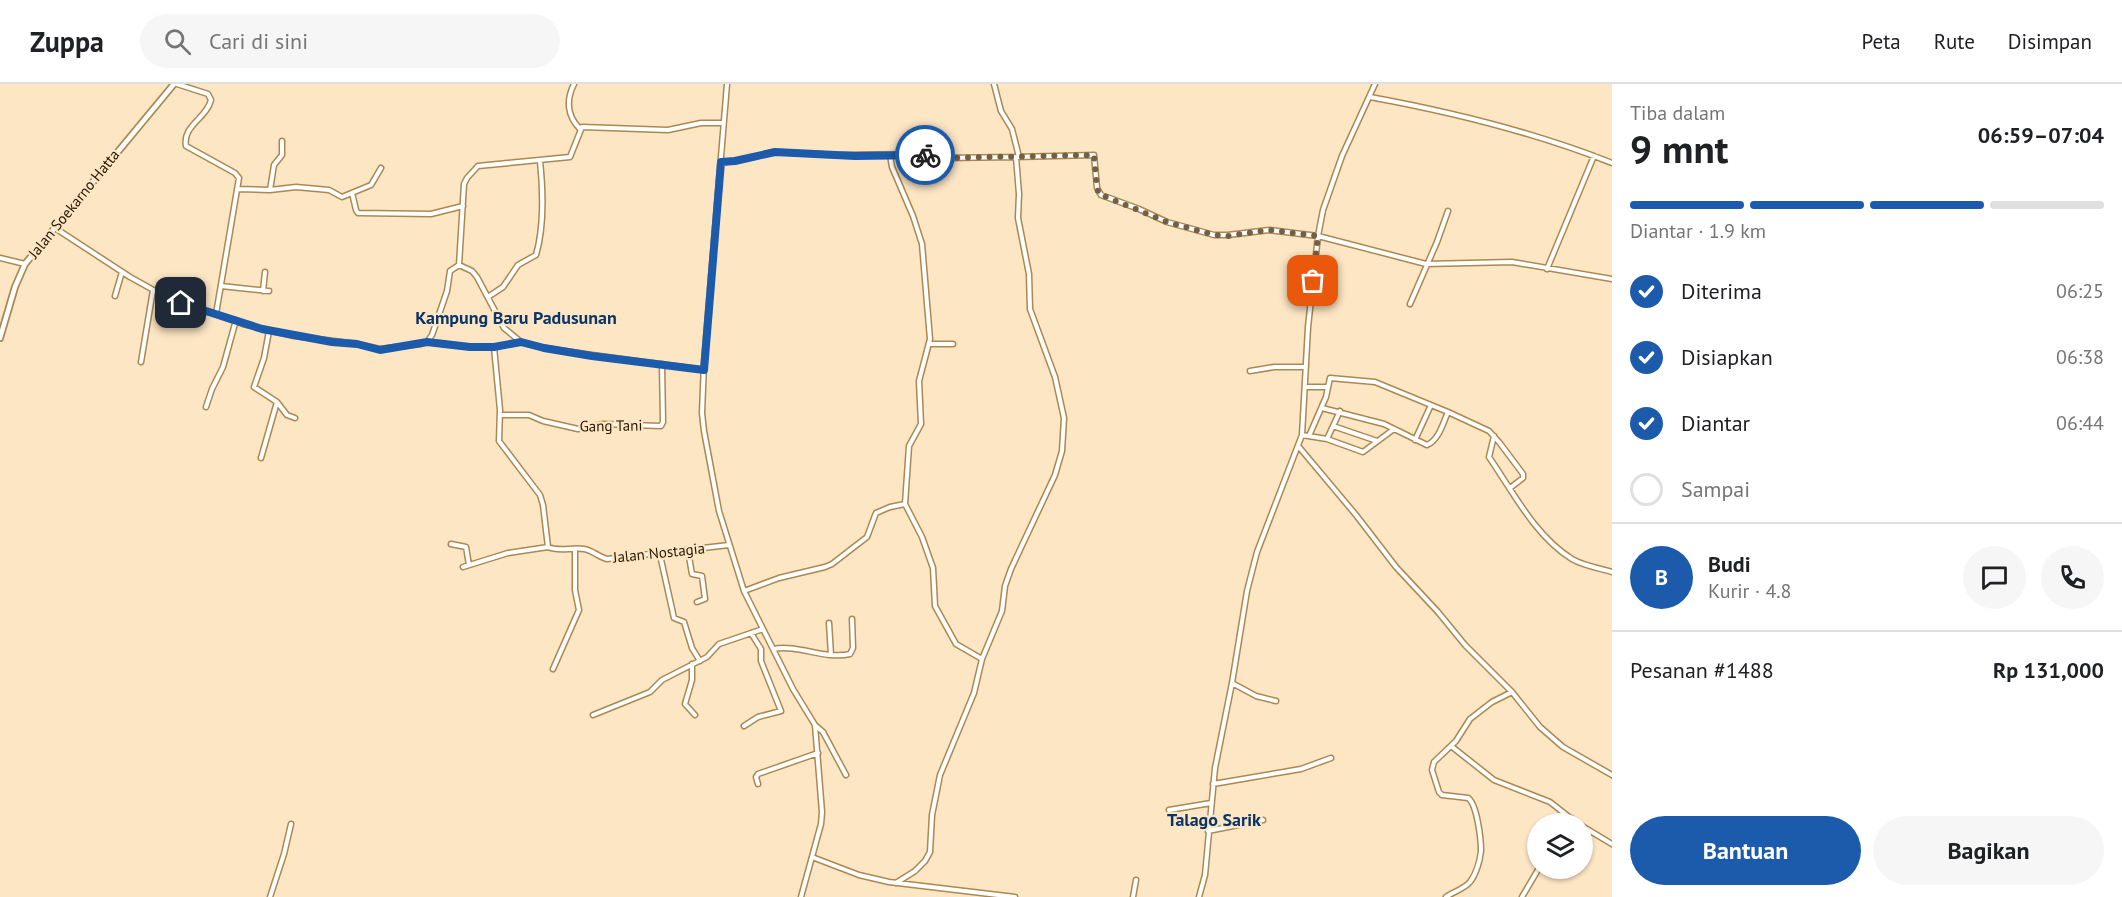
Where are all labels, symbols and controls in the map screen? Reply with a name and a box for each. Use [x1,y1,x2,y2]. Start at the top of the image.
search box [140,14,560,68]
text: Zuppa [30,23,104,60]
icon: search [161,25,194,58]
text: Cari di sini [209,27,308,55]
text: Peta [1861,28,1901,55]
text: Rute [1934,28,1975,55]
text: Disimpan [2008,28,2092,55]
text: Tiba dalam [1630,100,1725,126]
text: 06:59–07:04 [1978,121,2104,149]
text: 9 mnt [1630,123,1728,174]
courier [895,125,955,185]
icon: bike [909,139,942,172]
street label: Jalan Soekarno Hatta [23,145,123,263]
text: Diantar · 1.9 km [1630,218,1766,244]
pin [1287,255,1338,306]
icon: bag [1296,264,1329,297]
icon: check [1630,275,1663,308]
pin [155,277,206,328]
text: Diterima [1681,277,1762,305]
text: 06:25 [2056,278,2104,304]
icon: home [164,286,197,319]
district label: Kampung Baru Padusunan [415,306,617,329]
icon: check [1630,341,1663,374]
text: Disiapkan [1681,343,1773,371]
text: 06:38 [2056,344,2104,370]
icon: check [1630,407,1663,440]
text: Diantar [1681,409,1750,437]
text: 06:44 [2056,410,2104,436]
street label: Gang Tani [579,415,643,436]
text: Sampai [1681,475,1750,503]
street label: Jalan Nostagia [611,538,706,567]
button: chat [1963,546,2026,609]
button: phone [2041,546,2104,609]
text: Budi [1708,550,1751,578]
text: B [1655,563,1668,591]
text: Kurir · 4.8 [1708,578,1791,604]
text: Pesanan #1488 [1630,656,1774,684]
text: Rp 131,000 [1993,656,2104,684]
district label: Talago Sarik [1167,808,1261,831]
map controls [1527,813,1593,879]
button: layers [1527,813,1593,879]
button: Bantuan [1630,816,1861,885]
button: Bagikan [1873,816,2104,885]

